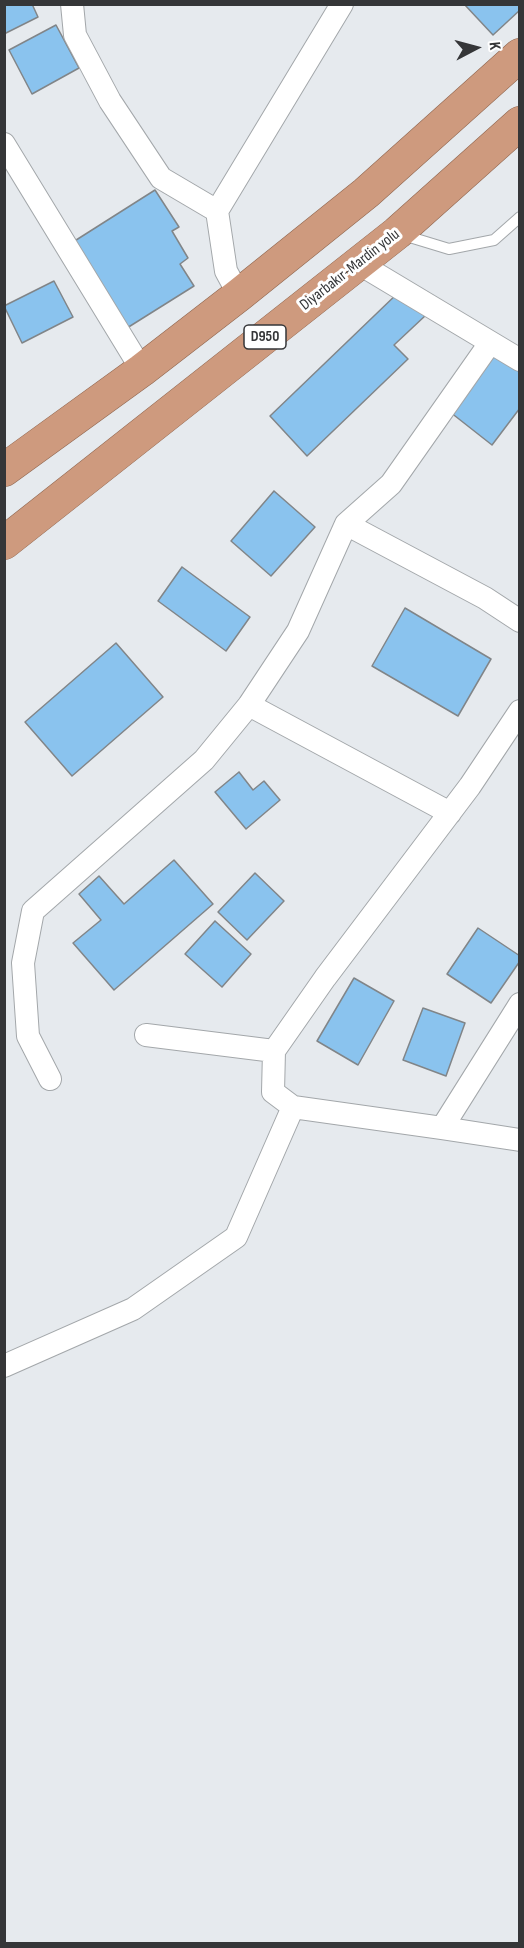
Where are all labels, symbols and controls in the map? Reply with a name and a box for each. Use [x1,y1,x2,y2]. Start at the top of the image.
north arrow [446,18,506,78]
text: K [485,41,504,51]
street label: Diyarbakır-Mardin yolu [296,225,404,315]
road number: D950 [244,325,286,349]

